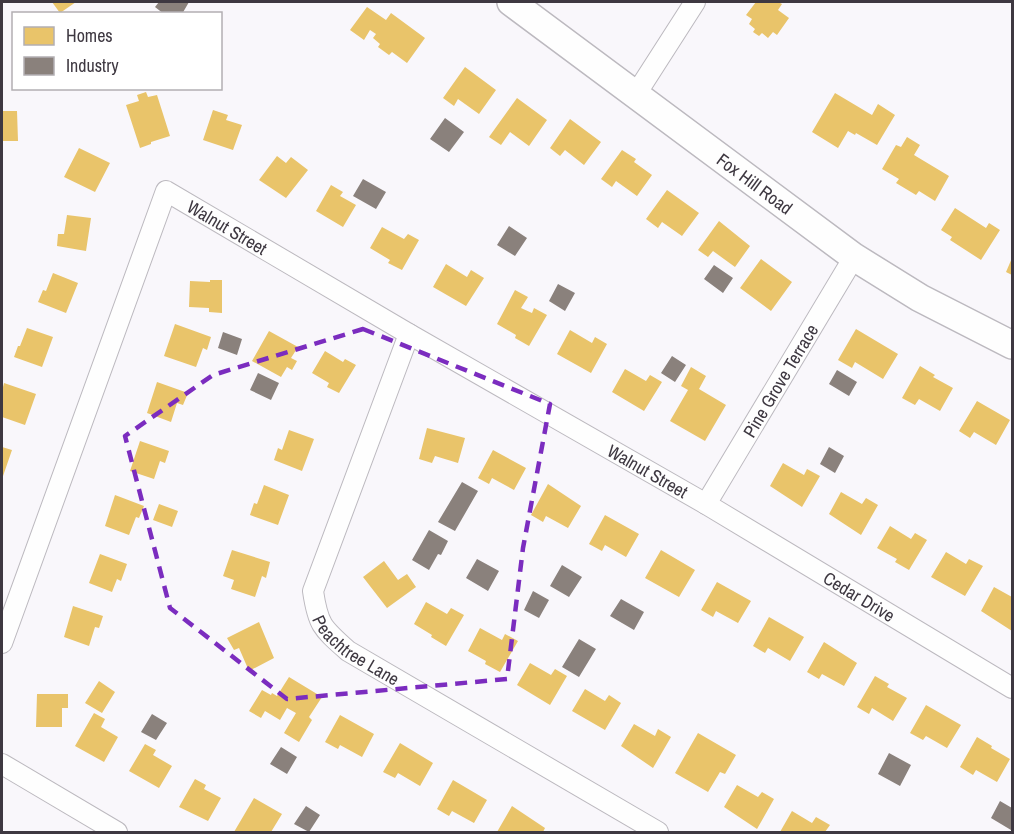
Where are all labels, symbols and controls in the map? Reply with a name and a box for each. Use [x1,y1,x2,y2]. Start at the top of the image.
legend [12,12,222,90]
text: Homes [66,23,113,48]
text: Industry [66,53,119,78]
street label: Fox Hill Road [712,147,798,220]
street label: Walnut Street [183,194,272,260]
street label: Pine Grove Terrace [736,319,824,442]
street label: Walnut Street [603,438,693,504]
street label: Cedar Drive [819,565,900,627]
street label: Peachtree Lane [307,611,404,691]

